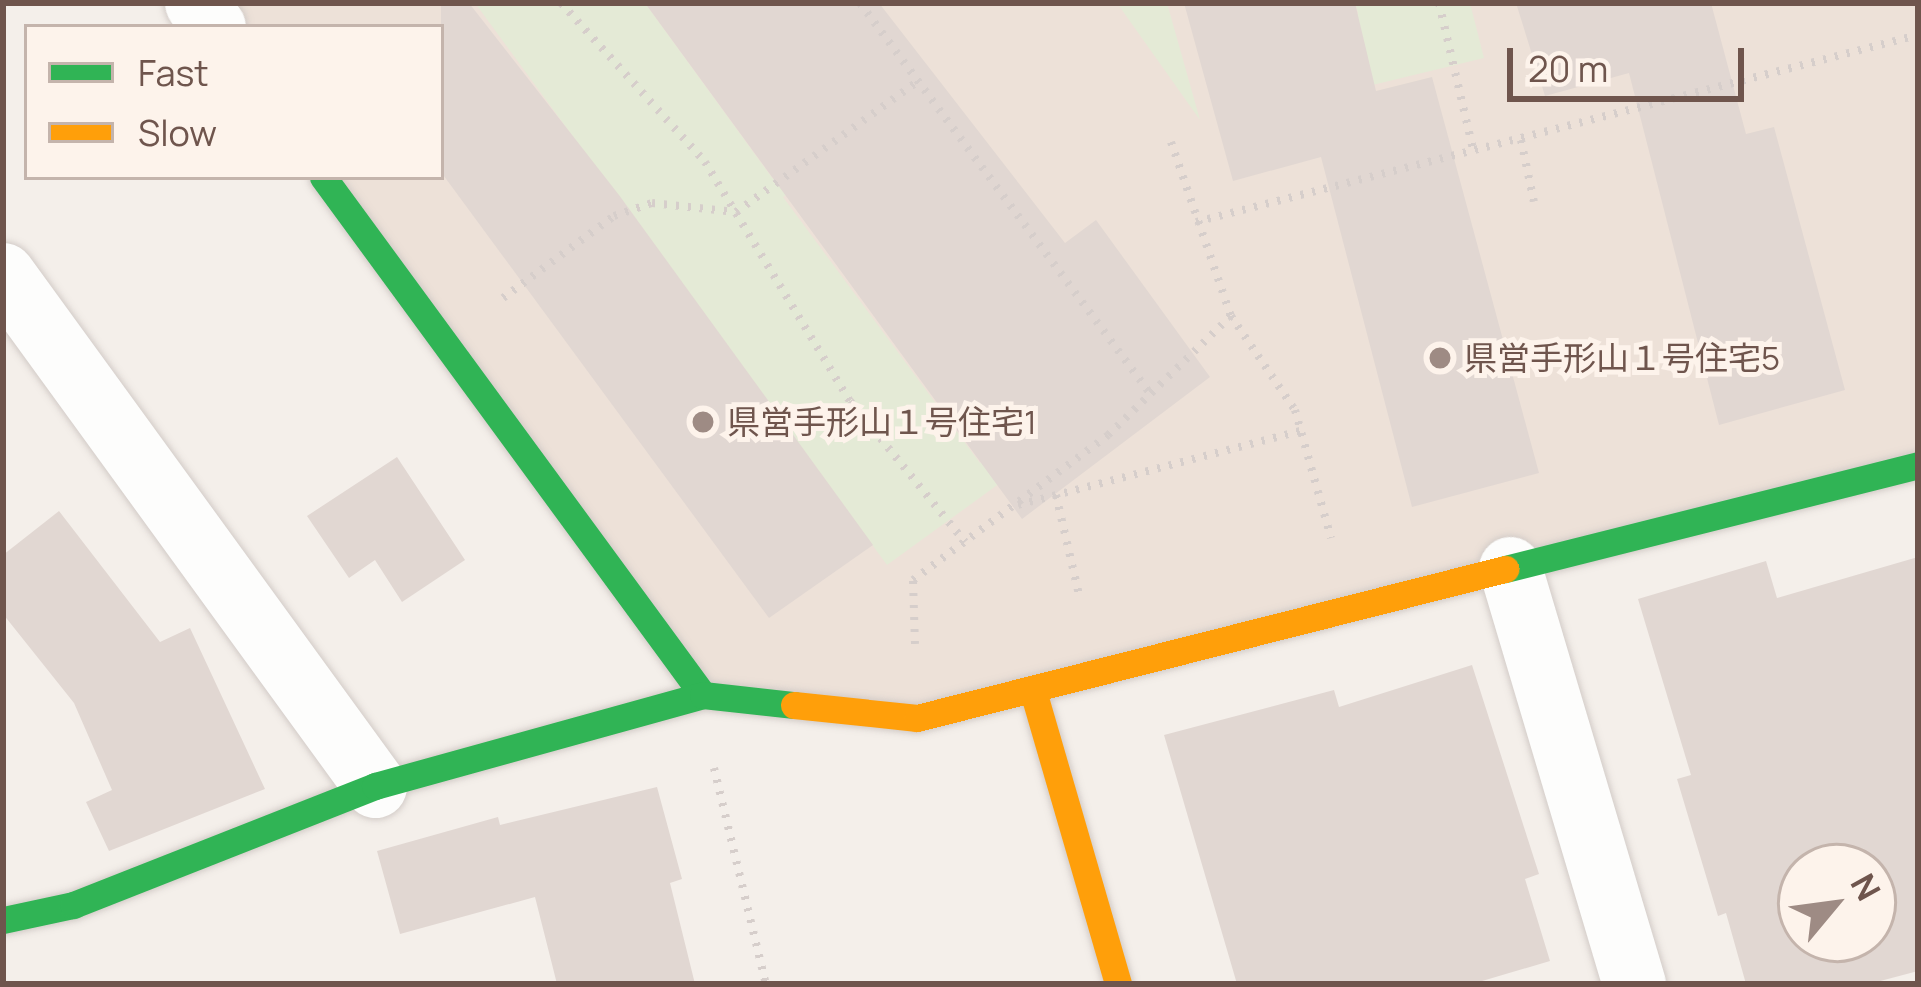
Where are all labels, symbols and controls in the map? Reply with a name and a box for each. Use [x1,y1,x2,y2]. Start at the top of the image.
legend [24,24,444,180]
scale bar [1513,24,1750,98]
text: 20 m [1528,44,1608,93]
text: Fast [138,48,209,97]
text: Slow [138,108,217,157]
place label: 県営手形山１号住宅5 [1464,338,1780,378]
marker: 県営手形山１号住宅5 [1427,345,1453,371]
place label: 県営手形山１号住宅1 [727,402,1037,442]
marker: 県営手形山１号住宅1 [690,409,716,435]
north arrow [1777,843,1897,963]
text: N [1841,865,1892,908]

